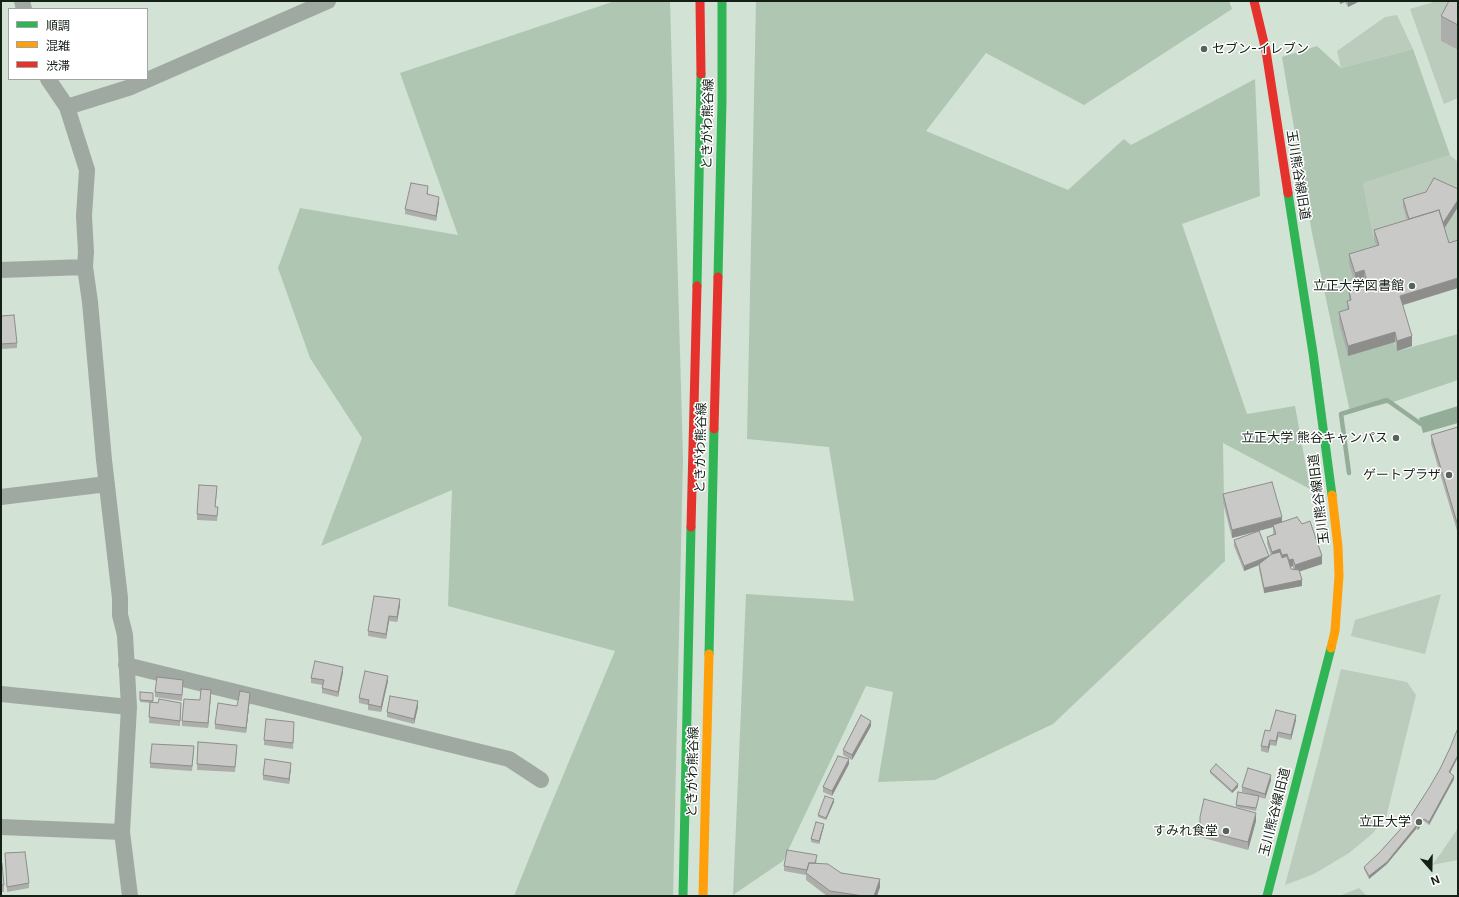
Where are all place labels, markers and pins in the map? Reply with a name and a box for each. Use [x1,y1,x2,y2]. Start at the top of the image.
place label: セブン-イレブン [1212,41,1309,57]
marker: セブン-イレブン [1199,44,1209,54]
place label: 立正大学図書館 [1313,278,1404,294]
marker: 立正大学図書館 [1407,281,1417,291]
place label: 立正大学 熊谷キャンパス [1241,430,1388,446]
marker: 立正大学 熊谷キャンパス [1391,433,1401,443]
place label: ゲートプラザ [1363,467,1441,483]
marker: ゲートプラザ [1444,470,1454,480]
place label: 立正大学 [1359,814,1411,830]
marker: 立正大学 [1414,817,1424,827]
place label: すみれ食堂 [1153,823,1218,839]
marker: すみれ食堂 [1221,826,1231,836]

